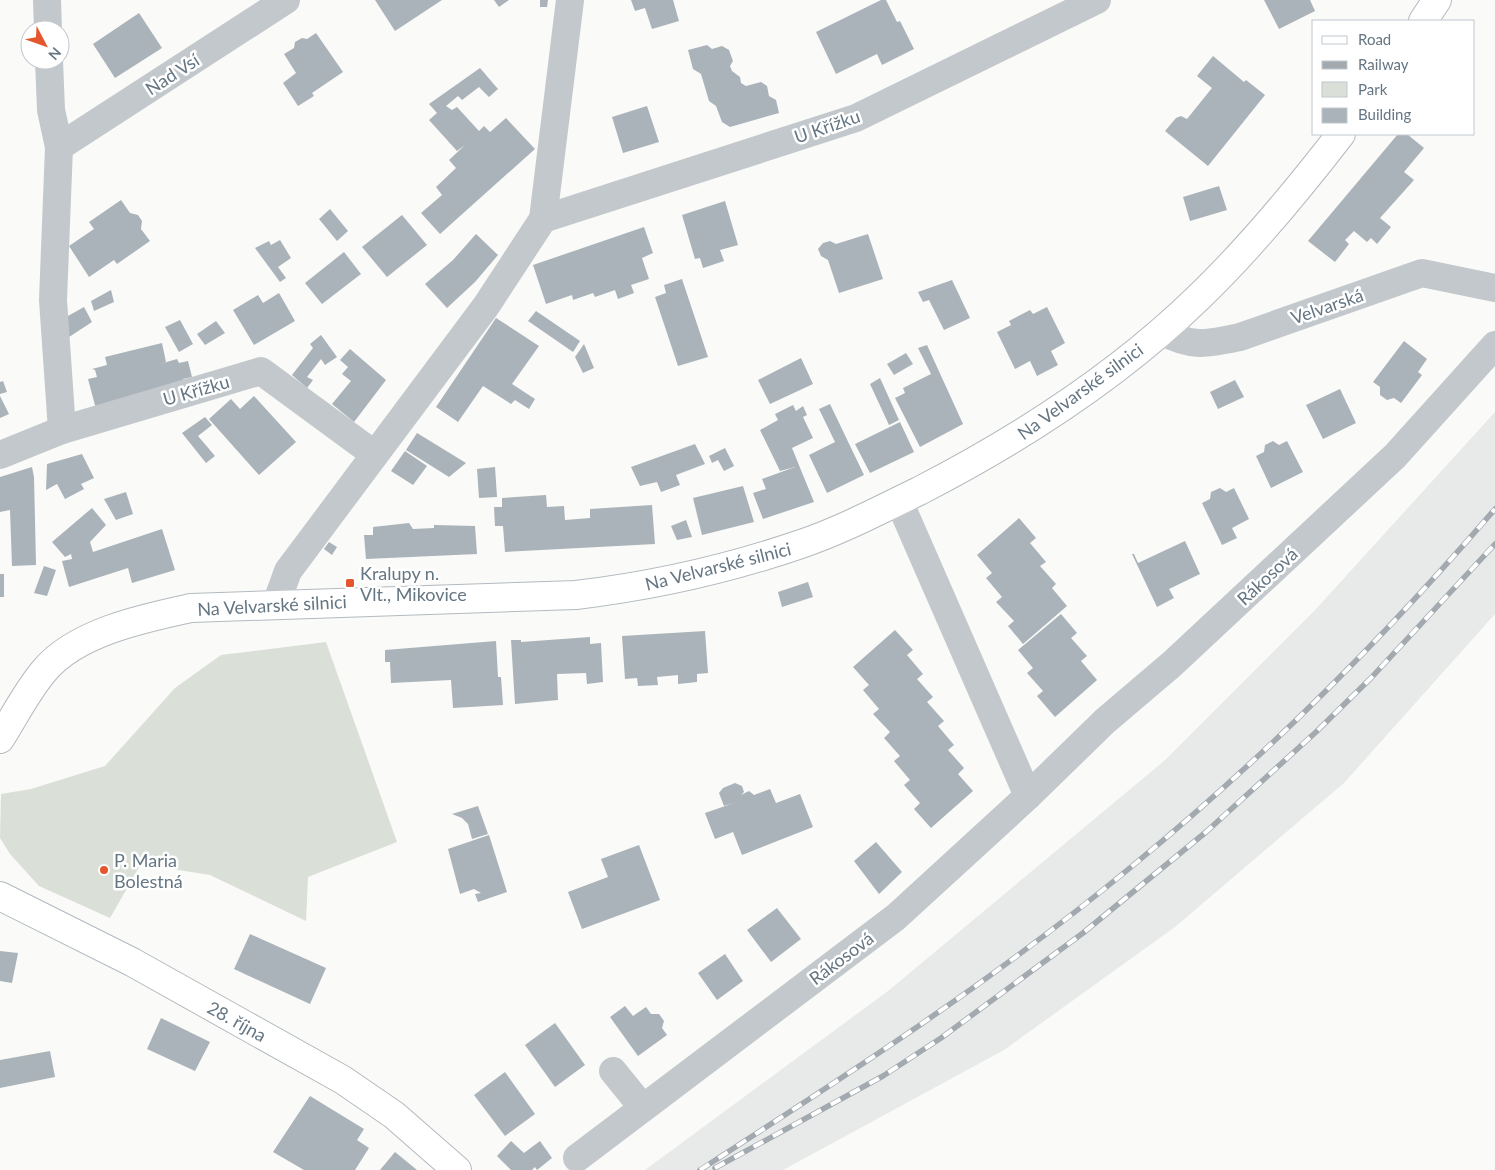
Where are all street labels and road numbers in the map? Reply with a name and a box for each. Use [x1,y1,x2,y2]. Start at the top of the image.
street label: Nad Vsí [141,48,204,99]
street label: U Křížku [791,105,863,147]
street label: Velvarská [1288,283,1366,329]
street label: Na Velvarské silnici [1013,338,1147,444]
street label: U Křížku [160,370,232,410]
street label: Na Velvarské silnici [643,537,793,595]
street label: Rákosová [1232,542,1302,610]
street label: Na Velvarské silnici [197,590,347,620]
street label: Rákosová [805,927,877,989]
street label: 28. října [204,996,270,1046]

